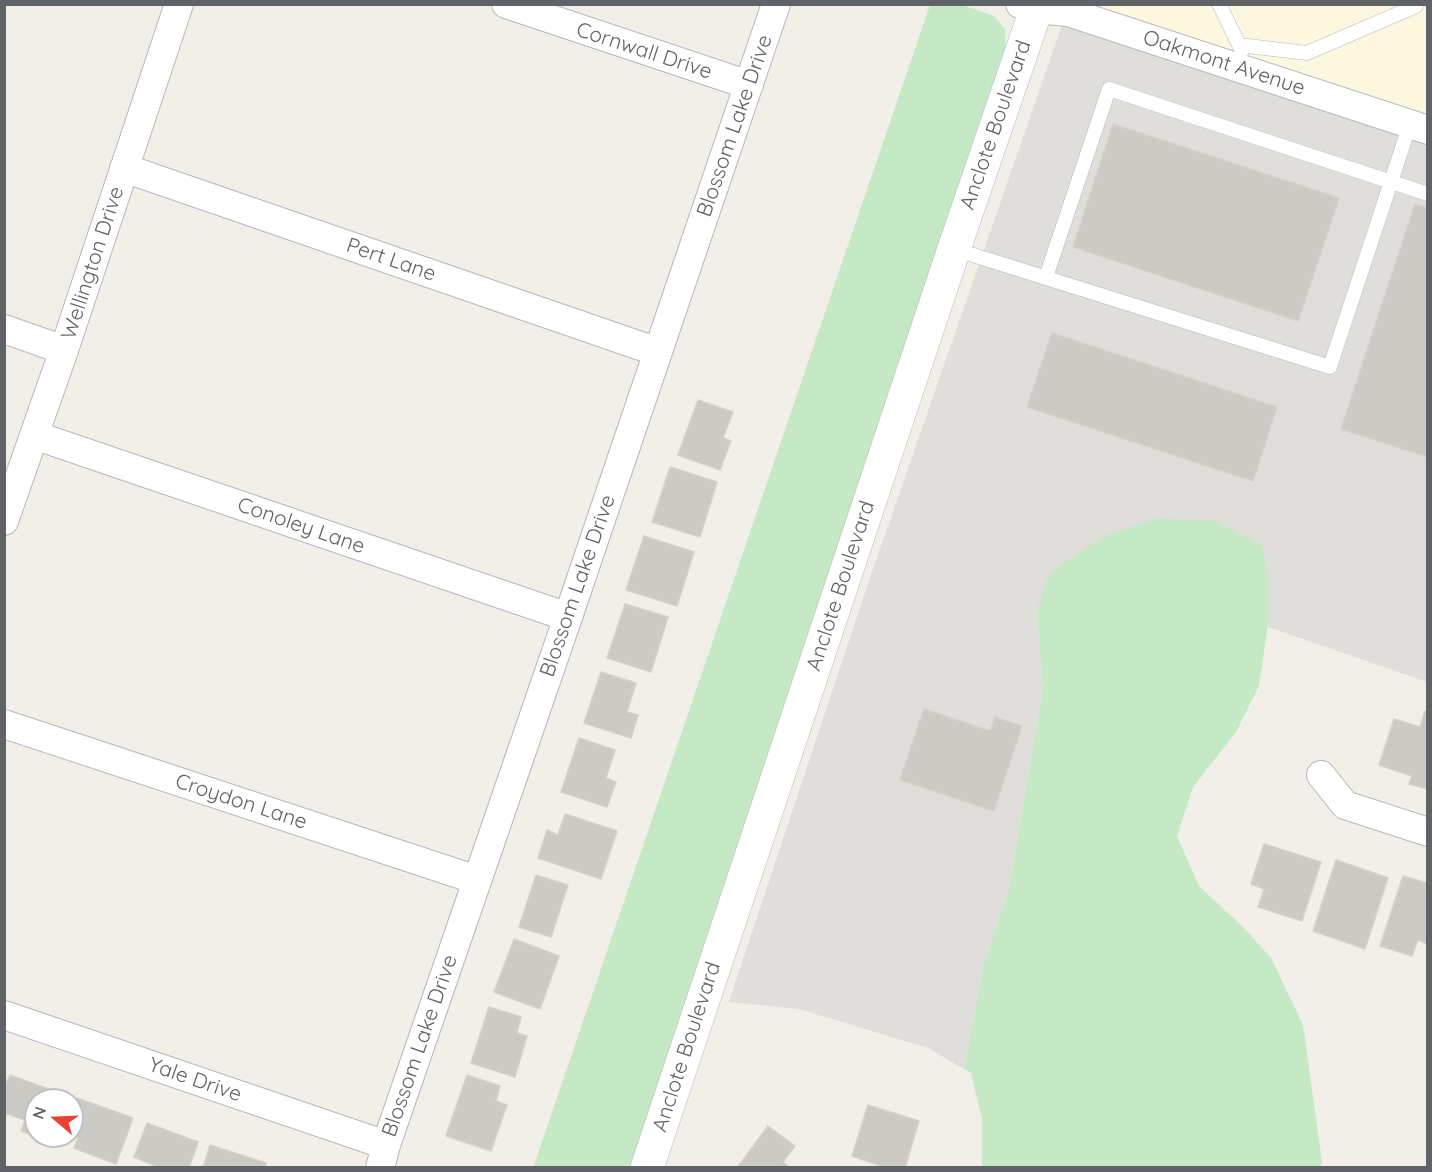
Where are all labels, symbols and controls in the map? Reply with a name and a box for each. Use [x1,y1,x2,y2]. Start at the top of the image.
street label: Cornwall Drive [573,17,715,85]
street label: Oakmont Avenue [1140,25,1308,101]
street label: Blossom Lake Drive [692,32,778,220]
street label: Anclote Boulevard [955,37,1037,213]
street label: Wellington Drive [56,183,130,343]
street label: Pert Lane [343,233,439,287]
street label: Conoley Lane [234,492,368,560]
street label: Blossom Lake Drive [535,492,621,680]
street label: Anclote Boulevard [802,498,880,674]
street label: Croydon Lane [172,769,310,835]
street label: Blossom Lake Drive [377,952,463,1140]
street label: Anclote Boulevard [648,959,726,1135]
street label: Yale Drive [145,1052,245,1108]
north arrow [24,1088,84,1148]
text: N [27,1104,50,1122]

